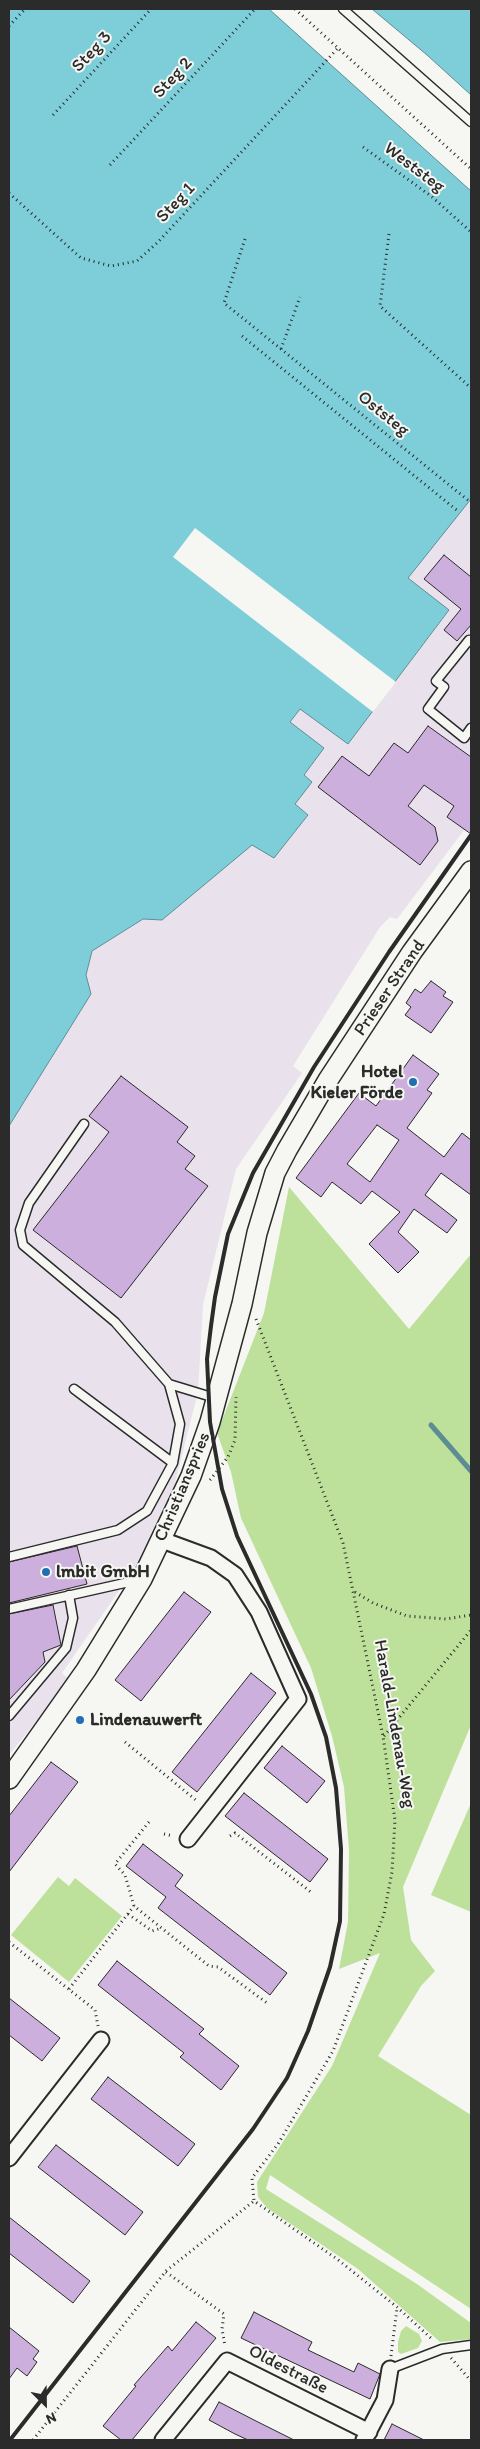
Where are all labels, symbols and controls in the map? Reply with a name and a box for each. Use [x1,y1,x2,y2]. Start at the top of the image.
street label: Steg 3 [68,27,116,77]
street label: Steg 2 [149,53,197,103]
street label: Weststeg [379,138,449,198]
street label: Steg 1 [152,178,200,228]
street label: Oststeg [353,387,413,441]
street label: Prieser Strand [350,936,430,1040]
place label: Hotel Kieler Förde [310,1061,403,1104]
marker: Hotel Kieler Förde [407,1076,419,1088]
street label: Christianspries [150,1429,216,1545]
place label: lmbit GmbH [56,1561,150,1583]
marker: lmbit GmbH [40,1566,52,1578]
street label: Harald-Lindenau-Weg [369,1638,419,1810]
place label: Lindenauwerft [90,1709,202,1731]
marker: Lindenauwerft [74,1714,86,1726]
street label: Oldestraße [245,2341,331,2399]
north arrow [20,2379,70,2429]
text: N [43,2409,59,2428]

